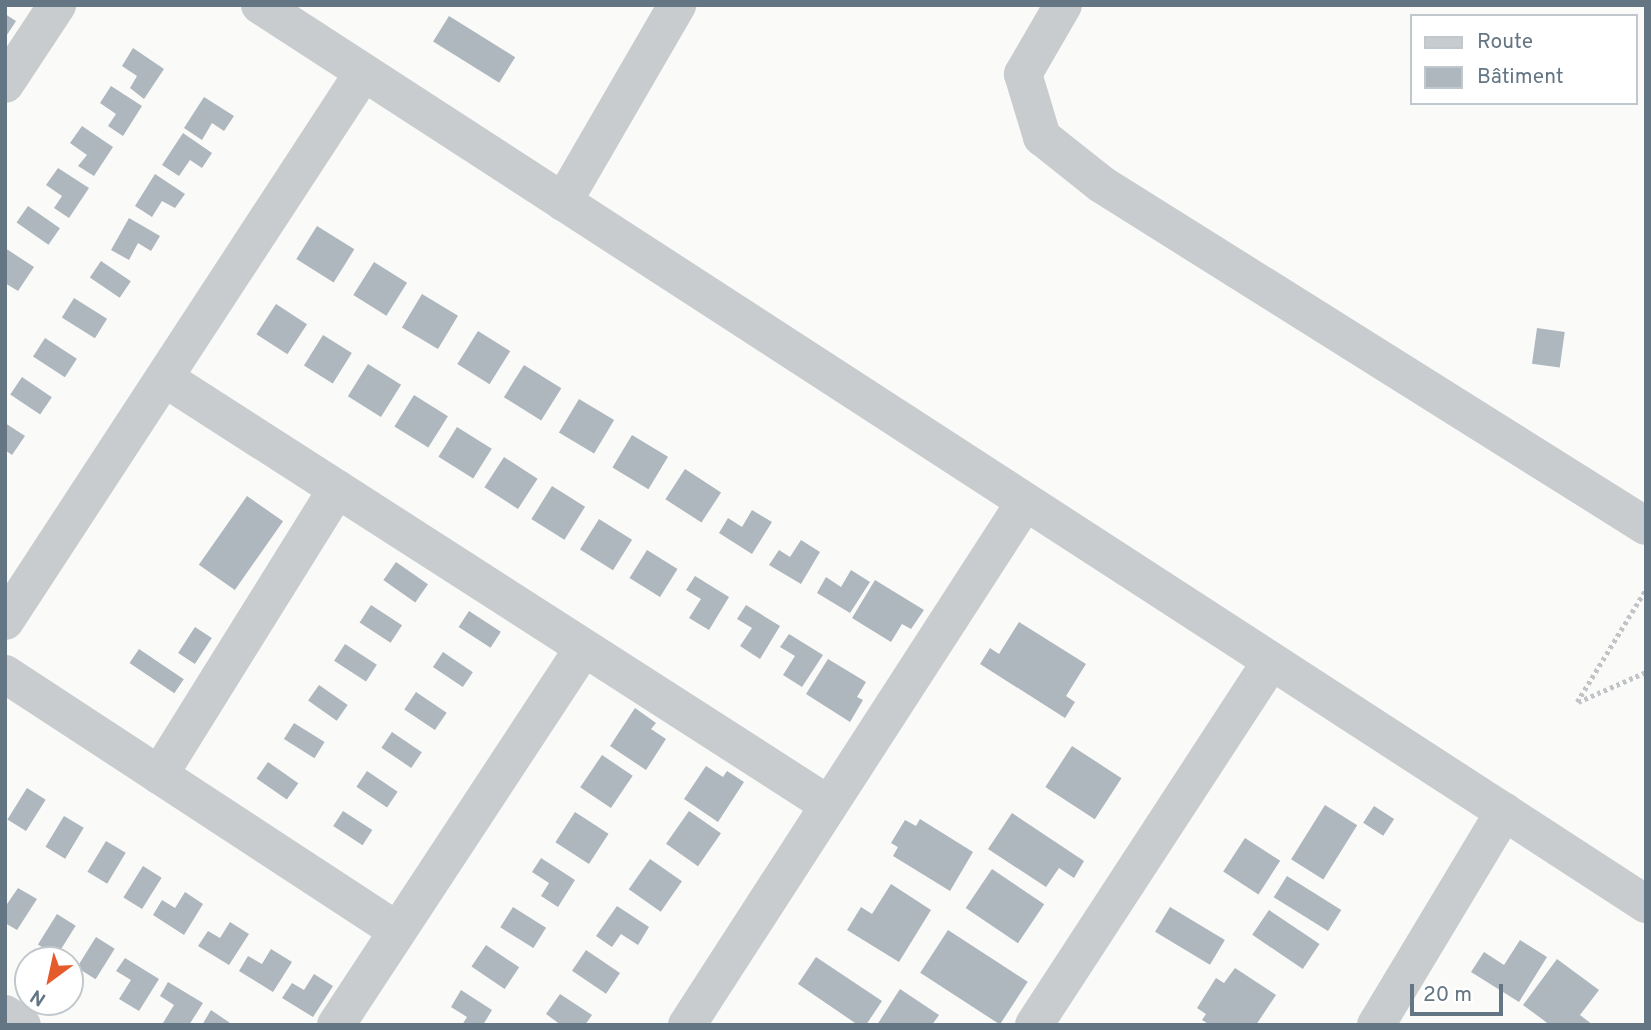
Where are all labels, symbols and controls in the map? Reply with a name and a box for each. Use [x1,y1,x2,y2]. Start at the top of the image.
legend [1410,14,1637,105]
text: Route [1477,29,1533,56]
text: Bâtiment [1477,64,1564,91]
north arrow [14,946,84,1016]
scale bar [1413,970,1506,1014]
text: 20 m [1423,982,1472,1009]
text: N [26,983,51,1011]

